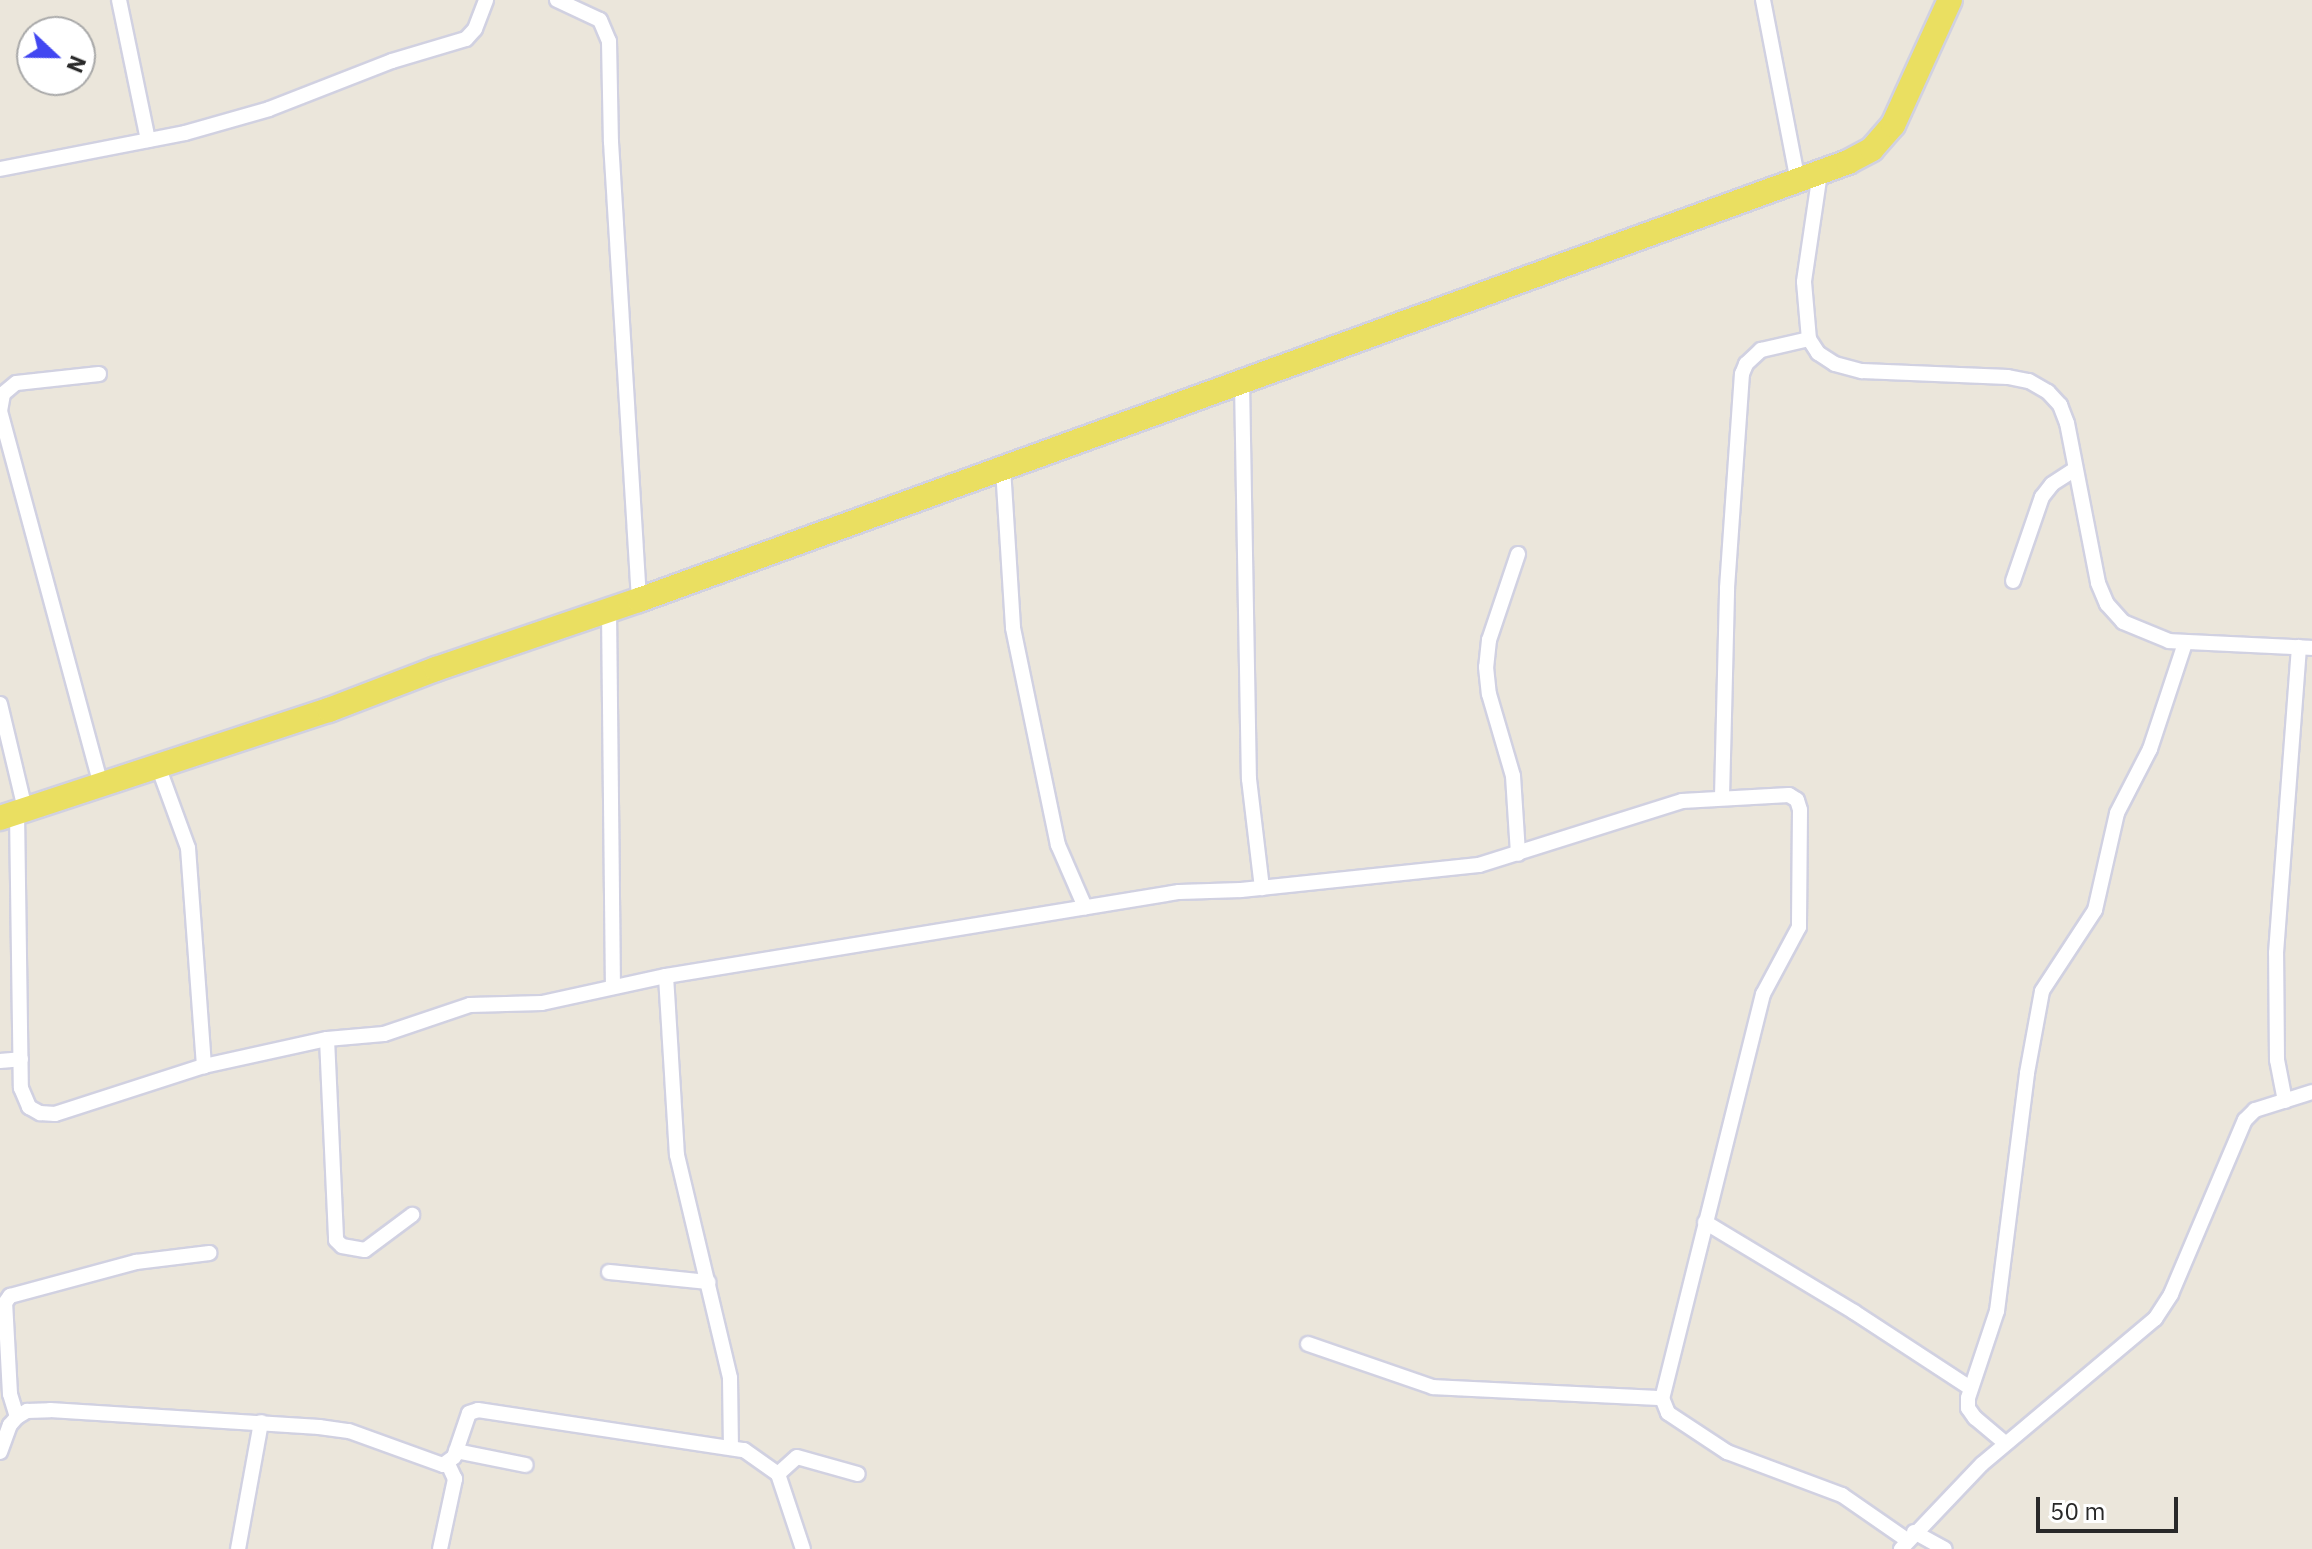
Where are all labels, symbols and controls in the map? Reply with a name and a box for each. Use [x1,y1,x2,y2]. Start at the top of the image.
north arrow [16,16,96,96]
text: N [60,52,93,77]
scale bar [2040,1481,2182,1531]
text: 50 m [2050,1495,2105,1527]

